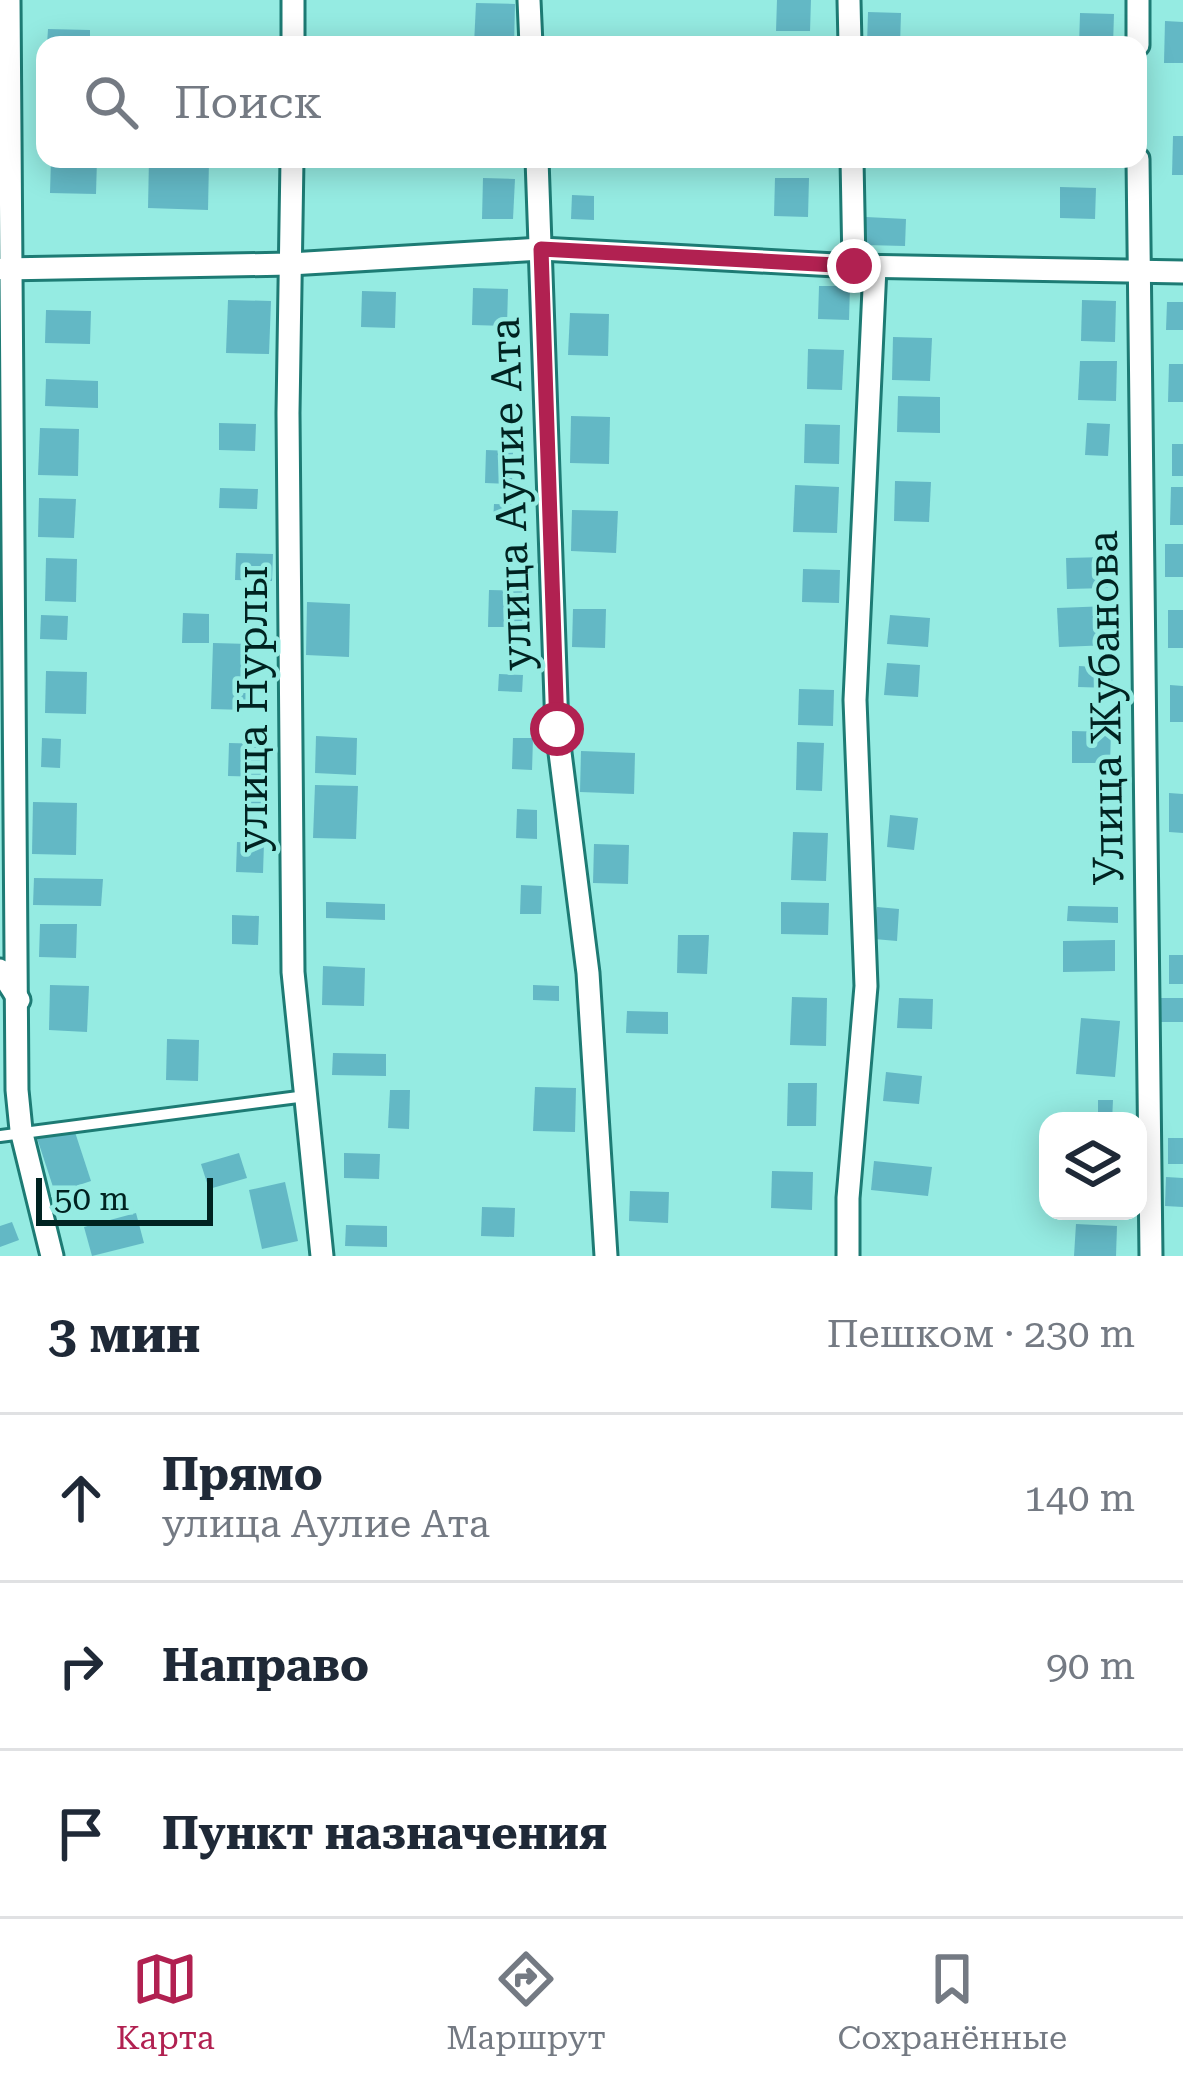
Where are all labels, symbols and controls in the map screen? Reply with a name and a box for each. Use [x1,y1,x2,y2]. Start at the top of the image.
search box [36,36,1147,168]
icon: search [78,69,144,135]
text: Поиск [174,76,322,129]
route end [827,239,881,293]
street label: улица Аулие Ата [480,316,541,671]
street label: Улица Жубанова [1078,530,1133,886]
street label: улица Нурлы [228,565,277,853]
route start [530,702,584,756]
map controls [1039,1112,1147,1220]
button: layers [1039,1112,1147,1220]
scale bar [36,1172,213,1225]
text: 50 m [54,1179,129,1218]
text: 3 мин [48,1305,200,1364]
text: Пешком · 230 m [827,1311,1135,1357]
text: Прямо [162,1448,323,1501]
icon: ahead [48,1465,114,1531]
text: 140 m [1024,1475,1135,1521]
text: улица Аулие Ата [162,1501,490,1547]
icon: right [48,1633,114,1699]
text: Направо [162,1639,369,1692]
text: 90 m [1046,1643,1135,1689]
icon: arrive [48,1801,114,1867]
text: Пункт назначения [162,1807,607,1860]
tab: Карта [116,1946,215,2057]
tab: Маршрут [446,1946,606,2057]
tab: Сохранённые [838,1946,1067,2057]

